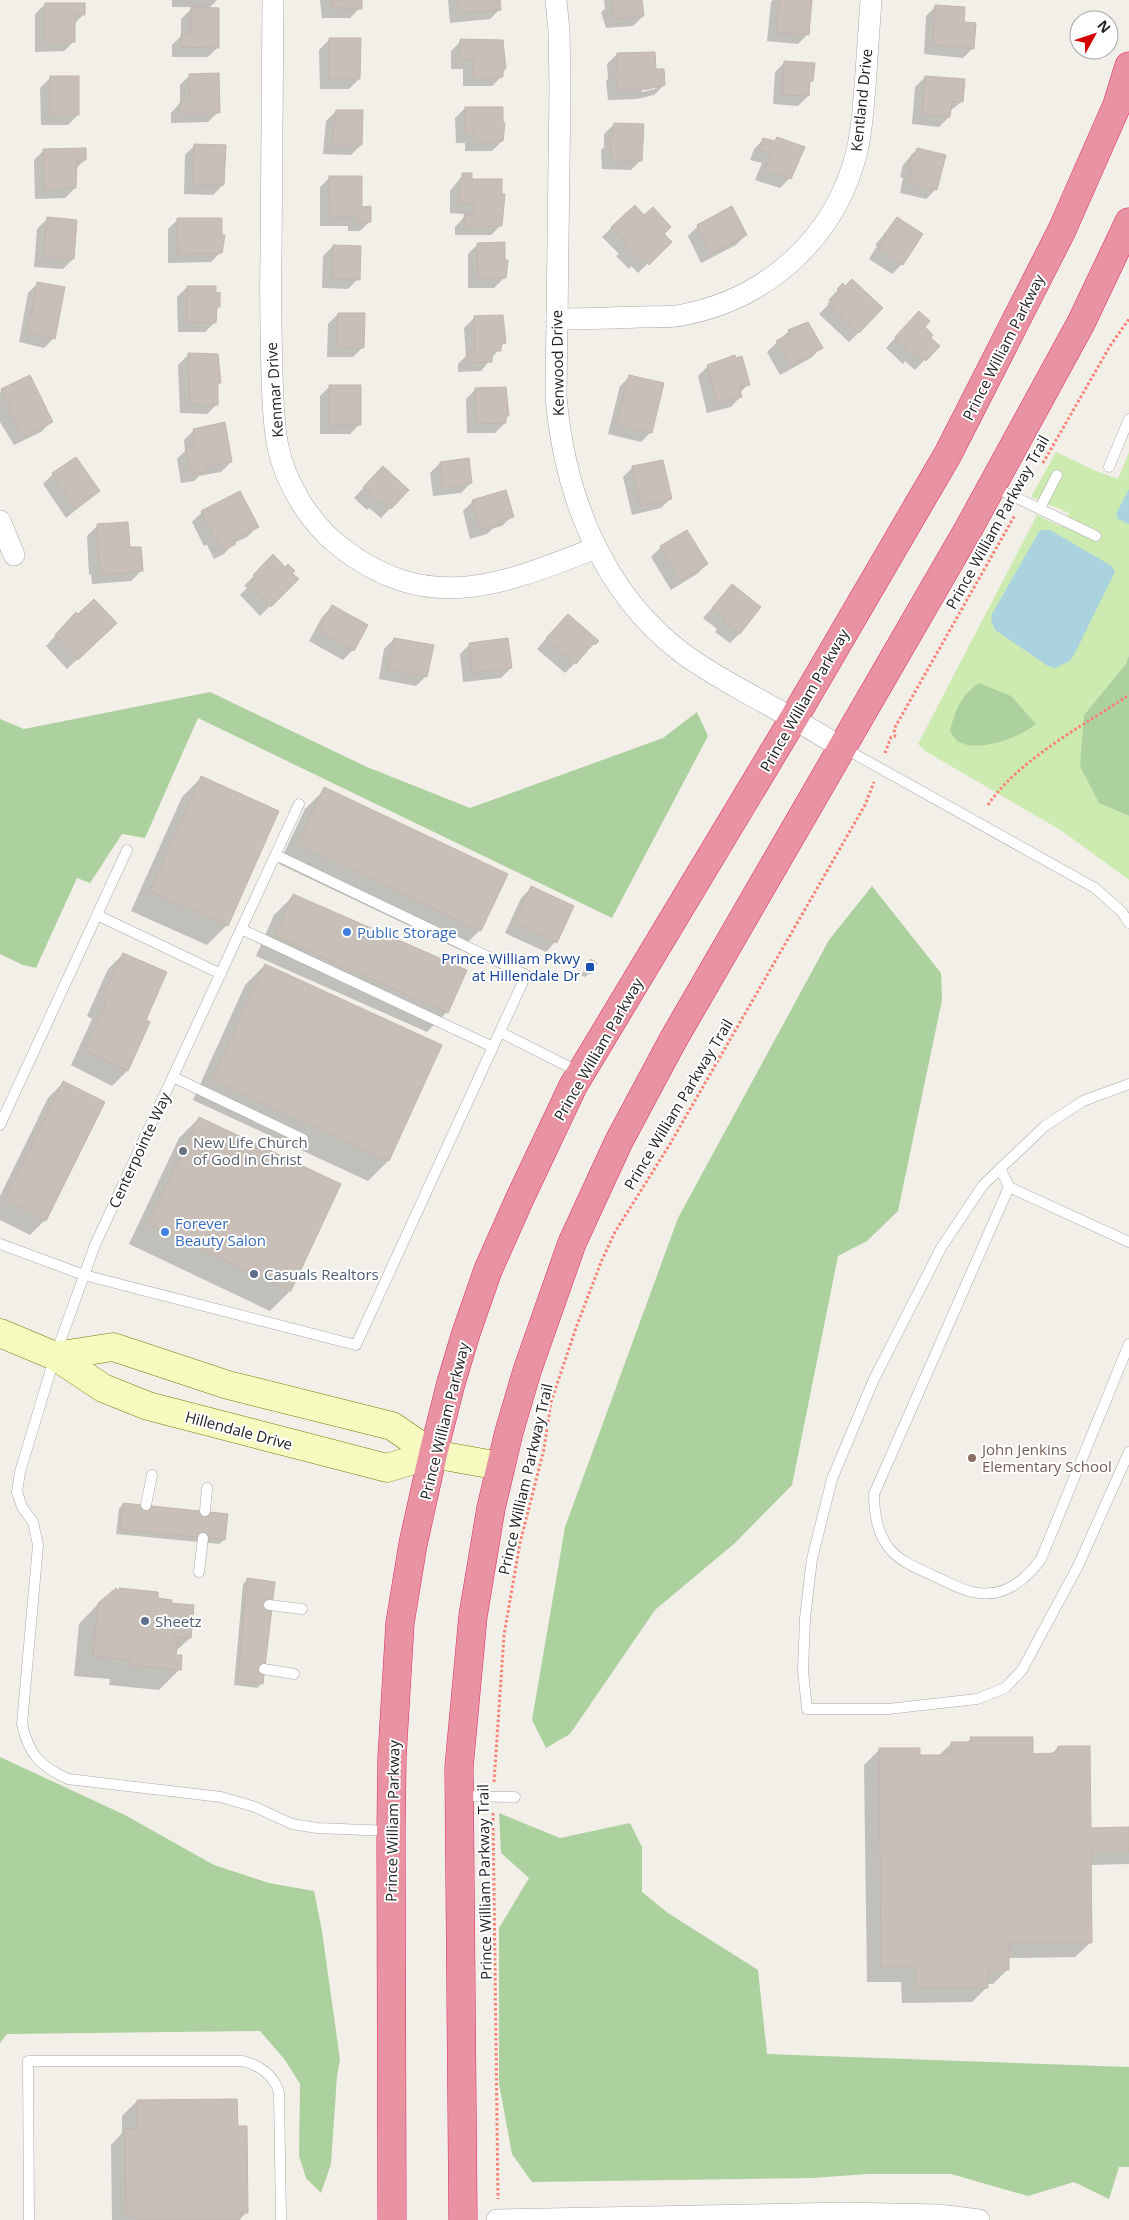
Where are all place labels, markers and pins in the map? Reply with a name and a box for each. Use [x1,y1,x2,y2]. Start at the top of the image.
place label: Public Storage [357,922,457,942]
marker: Public Storage [341,926,353,938]
place label: Prince William Pkwy at Hillendale Dr [441,948,580,985]
marker: Prince William Pkwy at Hillendale Dr [584,961,596,973]
place label: New Life Church of God in Christ [193,1132,308,1169]
marker: New Life Church of God in Christ [177,1145,189,1157]
place label: Forever Beauty Salon [175,1213,266,1250]
marker: Forever Beauty Salon [159,1226,171,1238]
place label: Casuals Realtors [264,1264,379,1284]
marker: Casuals Realtors [248,1268,260,1280]
place label: John Jenkins Elementary School [980,1439,1112,1476]
marker: John Jenkins Elementary School [966,1452,978,1464]
place label: Sheetz [155,1611,202,1631]
marker: Sheetz [139,1615,151,1627]

